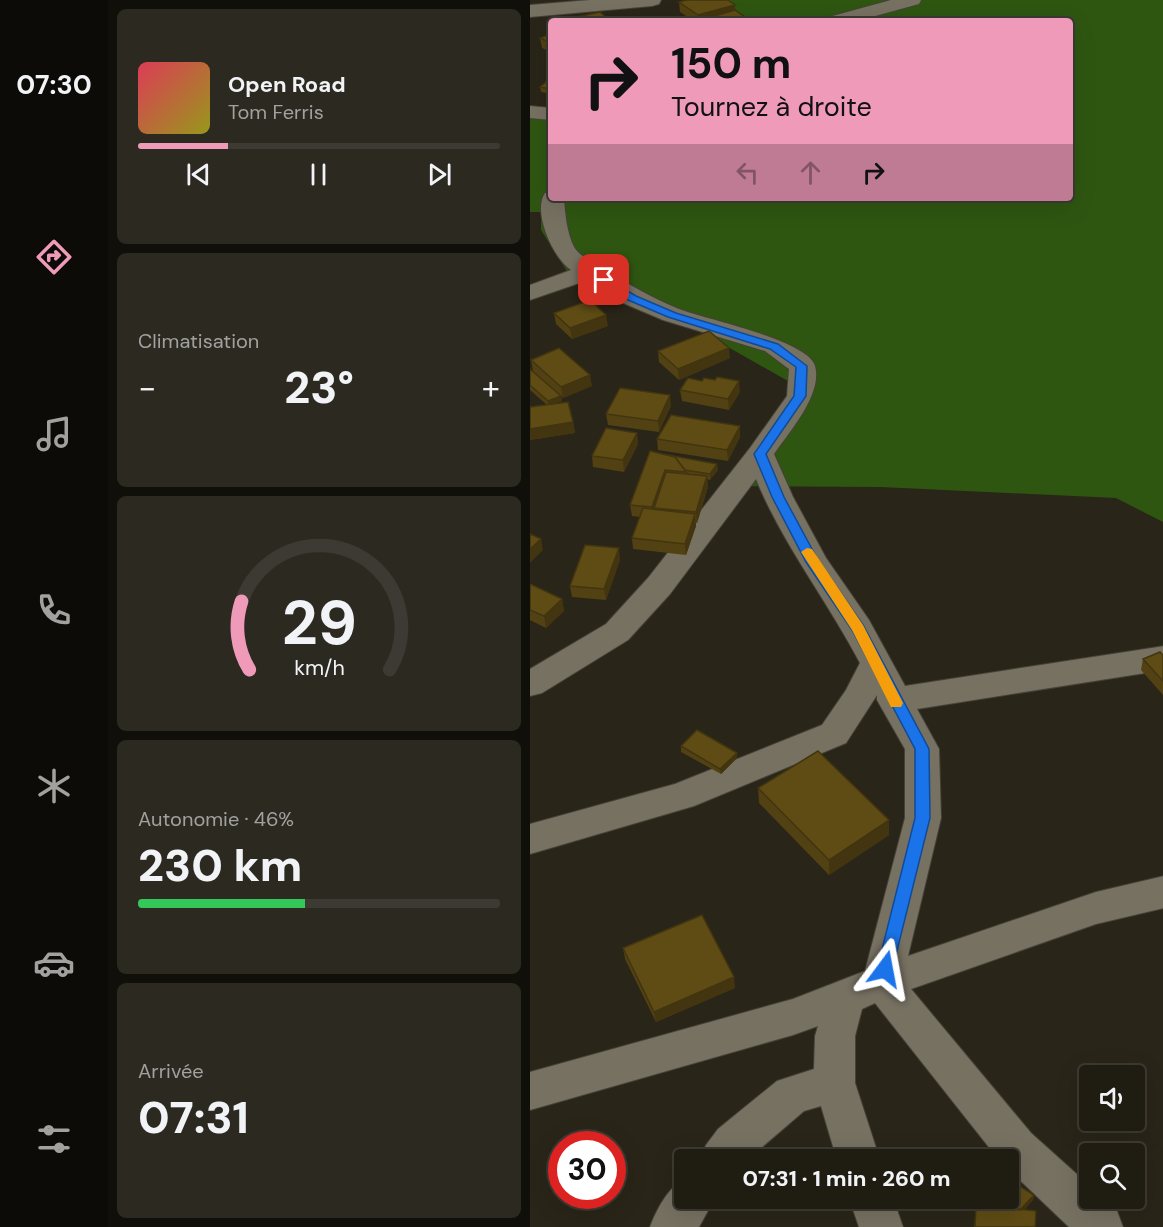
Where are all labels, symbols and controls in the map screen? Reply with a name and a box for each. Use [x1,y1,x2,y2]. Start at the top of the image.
text: 150 m [671,36,791,91]
icon: right [572,42,650,120]
text: 07:30 [16,67,92,102]
text: Open Road [228,70,346,99]
text: Tournez à droite [671,89,872,124]
text: Tom Ferris [228,99,324,125]
icon: left [731,156,764,189]
icon: ahead [794,156,827,189]
icon: right [857,156,890,189]
icon: previous [182,158,215,191]
icon: pause [302,158,335,191]
icon: next [423,158,456,191]
icon: directions [33,236,75,278]
pin [578,254,629,305]
icon: arrive [587,263,620,296]
text: Climatisation [138,328,259,354]
text: 23° [284,358,354,417]
text: − [138,366,156,409]
text: + [482,366,500,409]
icon: music [33,413,75,455]
text: 29 [281,583,357,664]
icon: phone [33,589,75,631]
text: km/h [294,655,344,683]
icon: climate [33,765,75,807]
text: Autonomie · 46% [138,806,294,832]
text: 230 km [138,836,302,895]
position arrow [853,937,917,1001]
icon: car [33,942,75,984]
text: Arrivée [138,1058,204,1084]
map controls [1079,1065,1145,1209]
button: sound [1079,1065,1145,1131]
text: 07:31 [138,1088,249,1147]
icon: filters [33,1118,75,1160]
speed limit sign: 30 [548,1131,626,1209]
button: search [1079,1143,1145,1209]
text: 07:31 · 1 min · 260 m [743,1164,950,1193]

